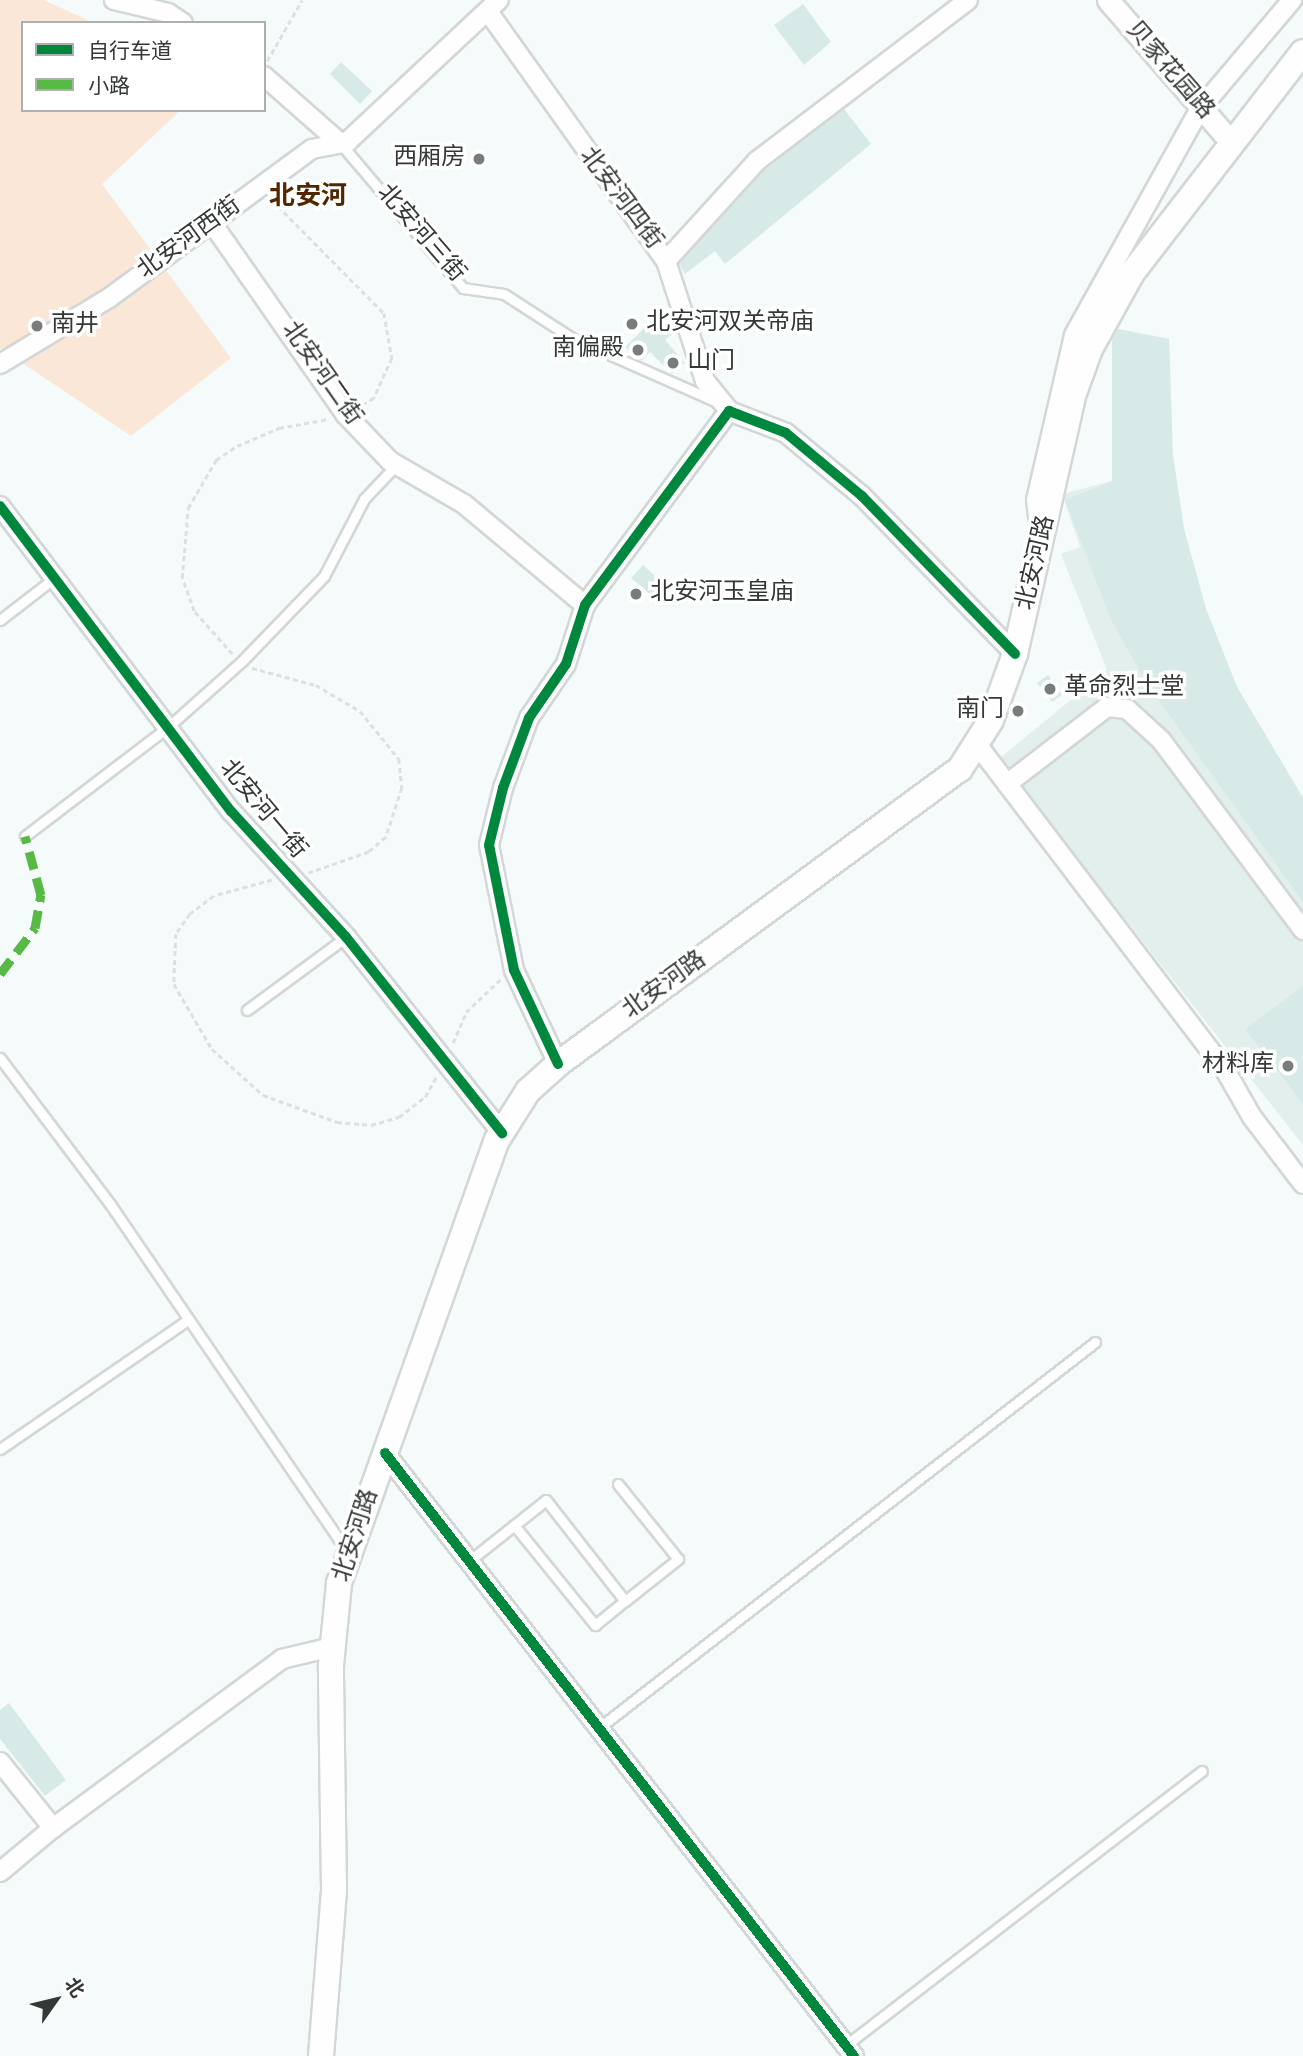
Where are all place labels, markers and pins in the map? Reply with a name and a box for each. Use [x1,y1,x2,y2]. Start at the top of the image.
place label: 西厢房 [393,145,465,173]
marker: 西厢房 [471,151,487,167]
place label: 北安河双关帝庙 [646,310,814,338]
place label: 南井 [51,312,99,340]
marker: 北安河双关帝庙 [624,316,640,332]
marker: 南井 [29,318,45,334]
place label: 南偏殿 [552,336,624,364]
marker: 南偏殿 [630,342,646,358]
place label: 山门 [687,349,735,377]
marker: 山门 [665,355,681,371]
place label: 北安河玉皇庙 [650,580,794,608]
marker: 北安河玉皇庙 [628,586,644,602]
place label: 革命烈士堂 [1064,675,1184,703]
marker: 革命烈士堂 [1042,681,1058,697]
place label: 南门 [956,697,1004,725]
marker: 南门 [1010,703,1026,719]
place label: 材料库 [1202,1052,1274,1080]
marker: 材料库 [1280,1058,1296,1074]

